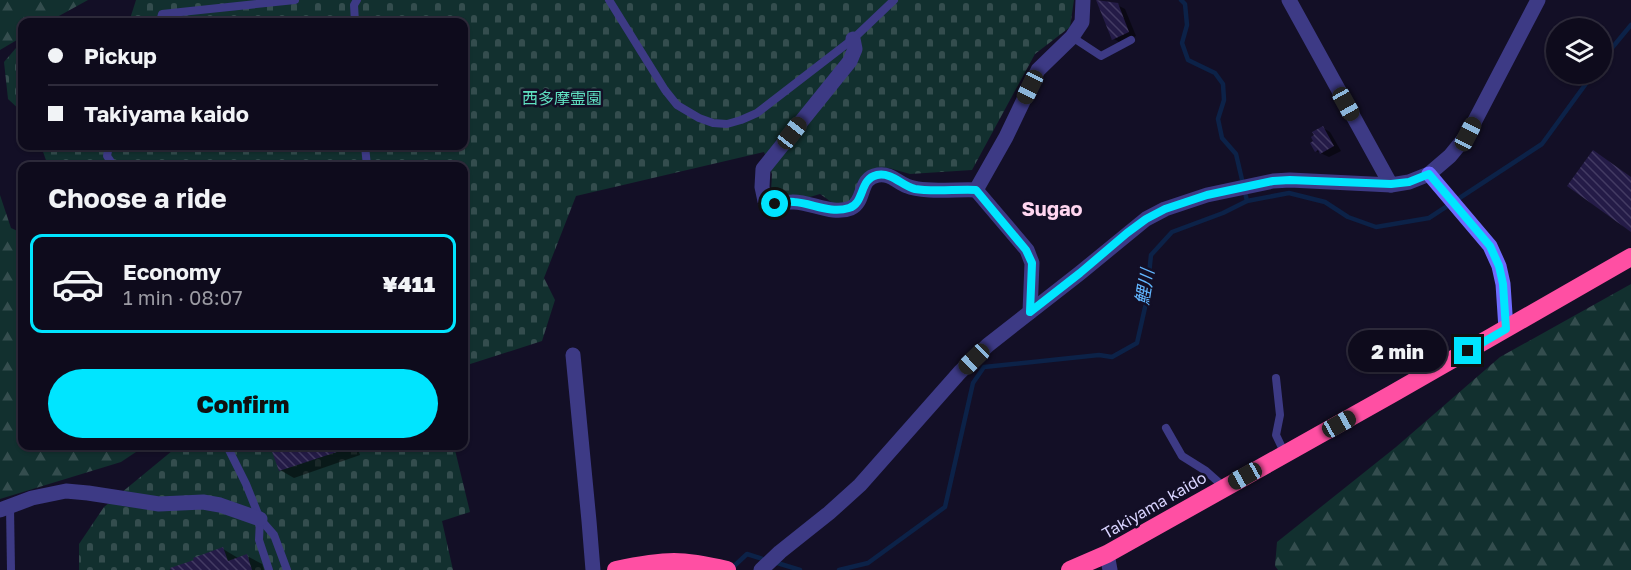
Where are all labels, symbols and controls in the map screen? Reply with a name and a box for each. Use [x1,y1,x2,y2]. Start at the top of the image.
map controls [1546,18,1612,84]
button: layers [1546,18,1612,84]
text: Pickup [84,42,157,69]
car [1014,67,1046,107]
car [1329,84,1363,124]
park label: 西多摩霊園 [522,88,602,108]
text: Takiyama kaido [84,100,249,127]
car [774,113,810,153]
car [1452,114,1484,154]
text: Choose a ride [48,182,227,214]
route start [761,190,788,217]
district label: Sugao [1021,196,1083,220]
icon: car [51,257,105,311]
text: Economy [123,258,221,285]
water label: 鯉川 [1130,265,1158,306]
text: ¥411 [382,270,435,297]
text: 1 min · 08:07 [123,285,243,309]
callout: 2 min [1348,330,1447,372]
route end [1454,337,1481,364]
text: 2 min [1371,339,1424,363]
car [955,340,993,378]
button: Confirm [48,369,438,438]
car [1319,407,1359,441]
car [1225,459,1265,493]
street label: Takiyama kaido [1098,467,1210,543]

